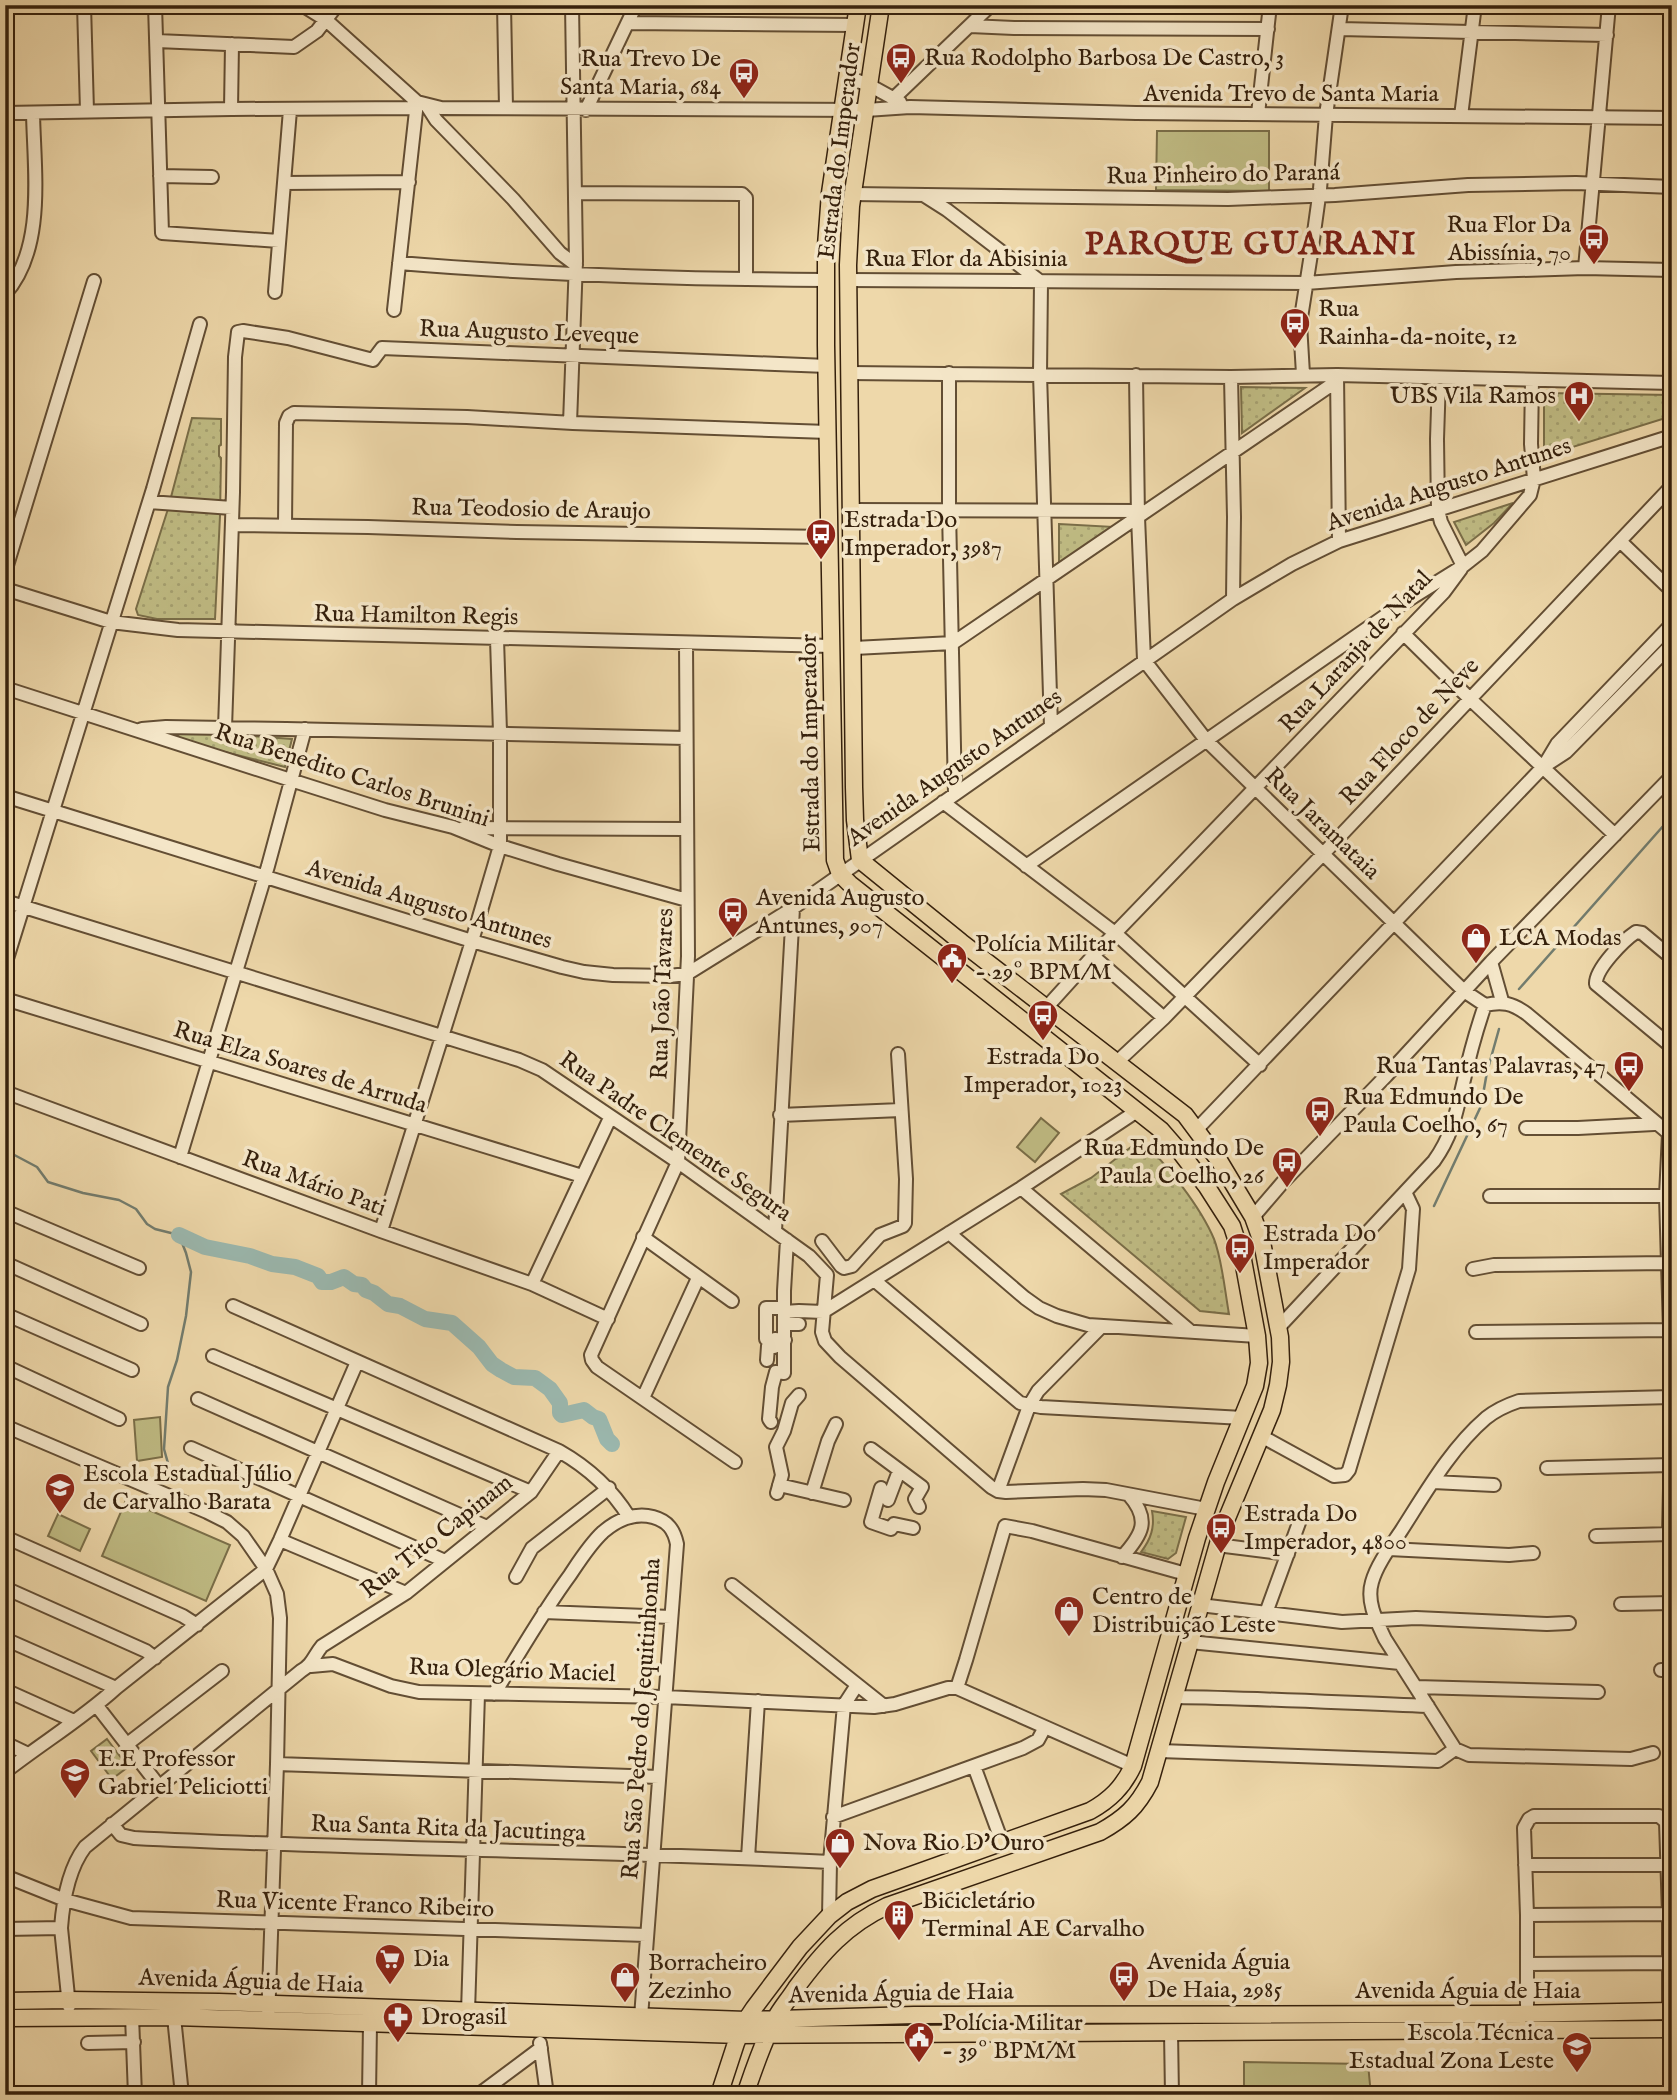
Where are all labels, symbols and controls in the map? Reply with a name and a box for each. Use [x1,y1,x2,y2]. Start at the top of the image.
street label: Estrada do Imperador [811,41,869,261]
bus stop icon: Rua Rodolpho Barbosa De Castro, 3 [884,41,918,85]
place label: Rua Rodolpho Barbosa De Castro, 3 [924,43,1284,74]
place label: Rua Trevo De Santa Maria, 684 [560,44,721,103]
bus stop icon: Rua Trevo De Santa Maria, 684 [727,56,761,100]
street label: Avenida Trevo de Santa Maria [1142,79,1439,110]
street label: Rua Pinheiro do Paraná [1106,157,1341,193]
place label: Rua Flor Da Abissínia, 70 [1447,210,1572,269]
bus stop icon: Rua Flor Da Abissínia, 70 [1577,222,1611,266]
district label: PARQUE GUARANI [1085,225,1417,266]
street label: Rua Flor da Abisinia [865,244,1068,275]
place label: Rua Rainha-da-noite, 12 [1318,294,1517,353]
bus stop icon: Rua Rainha-da-noite, 12 [1278,306,1312,350]
street label: Rua Augusto Leveque [418,314,640,352]
hospital icon: UBS Vila Ramos [1562,379,1596,423]
place label: UBS Vila Ramos [1390,381,1556,412]
street label: Avenida Augusto Antunes [1322,431,1575,540]
street label: Rua Teodosio de Araujo [411,492,651,528]
place label: Estrada Do Imperador, 3987 [844,505,1002,564]
bus stop icon: Estrada Do Imperador, 3987 [804,517,838,561]
street label: Rua Laranja de Natal [1273,564,1440,740]
street label: Rua Hamilton Regis [313,599,519,633]
street label: Estrada do Imperador [794,633,828,852]
street label: Rua Floco de Neve [1334,652,1486,812]
street label: Avenida Augusto Antunes [841,682,1069,855]
street label: Rua Benedito Carlos Brunini [211,717,493,835]
street label: Rua Jaramataia [1258,761,1387,887]
street label: Avenida Augusto Antunes [301,853,556,957]
place label: Avenida Augusto Antunes, 907 [755,883,924,942]
bus stop icon: Avenida Augusto Antunes, 907 [716,895,750,939]
street label: Rua João Tavares [645,908,681,1080]
shop icon: LCA Modas [1459,921,1493,965]
place label: LCA Modas [1499,923,1621,954]
place label: Polícia Militar - 29º BPM/M [975,929,1116,988]
public building icon: Polícia Militar - 29º BPM/M [935,941,969,985]
bus stop icon: Estrada Do Imperador, 1023 [1026,998,1060,1042]
street label: Rua Elza Soares de Arruda [169,1015,431,1122]
place label: Estrada Do Imperador, 1023 [964,1042,1122,1101]
street label: Rua Padre Clemente Segura [552,1045,798,1230]
bus stop icon: Rua Tantas Palavras, 47 [1612,1049,1646,1093]
place label: Rua Tantas Palavras, 47 [1376,1051,1606,1082]
place label: Rua Edmundo De Paula Coelho, 67 [1343,1082,1523,1141]
bus stop icon: Rua Edmundo De Paula Coelho, 67 [1303,1094,1337,1138]
place label: Rua Edmundo De Paula Coelho, 26 [1084,1133,1265,1192]
street label: Rua Mário Pati [238,1144,390,1224]
bus stop icon: Rua Edmundo De Paula Coelho, 26 [1270,1145,1304,1189]
place label: Estrada Do Imperador [1263,1219,1376,1278]
bus stop icon: Estrada Do Imperador [1223,1231,1257,1275]
place label: Escola Estadual Júlio de Carvalho Barata [83,1459,292,1518]
street label: Rua Tito Capinam [355,1468,519,1606]
school or university icon: Escola Estadual Júlio de Carvalho Barata [43,1471,77,1515]
place label: Estrada Do Imperador, 4800 [1244,1499,1407,1558]
bus stop icon: Estrada Do Imperador, 4800 [1204,1511,1238,1555]
street label: Rua São Pedro do Jequitinhonha [615,1557,669,1881]
place label: Centro de Distribuição Leste [1092,1582,1276,1641]
shop icon: Centro de Distribuição Leste [1052,1594,1086,1638]
street label: Rua Olegário Maciel [408,1652,617,1690]
place label: E.E Professor Gabriel Peliciotti [98,1744,268,1803]
school or university icon: E.E Professor Gabriel Peliciotti [58,1756,92,1800]
street label: Rua Santa Rita da Jacutinga [310,1809,587,1849]
shop icon: Nova Rio D'Ouro [823,1826,857,1870]
place label: Nova Rio D'Ouro [863,1828,1045,1859]
street label: Rua Vicente Franco Ribeiro [215,1885,495,1925]
place label: Bicicletário Terminal AE Carvalho [922,1886,1145,1945]
building icon: Bicicletário Terminal AE Carvalho [882,1898,916,1942]
supermarket icon: Dia [373,1942,407,1986]
place label: Dia [413,1944,450,1975]
place label: Avenida Águia De Haia, 2985 [1146,1947,1291,2006]
place label: Borracheiro Zezinho [648,1948,767,2007]
bus stop icon: Avenida Águia De Haia, 2985 [1107,1959,1141,2003]
shop icon: Borracheiro Zezinho [608,1960,642,2004]
street label: Avenida Águia de Haia [137,1963,365,2001]
street label: Avenida Águia de Haia [1354,1976,1581,2007]
street label: Avenida Águia de Haia [787,1977,1015,2011]
pharmacy icon: Drogasil [381,2000,415,2044]
place label: Drogasil [421,2002,507,2033]
place label: Polícia Militar - 39º BPM/M [942,2008,1083,2067]
place label: Escola Técnica Estadual Zona Leste [1349,2018,1555,2077]
public building icon: Polícia Militar - 39º BPM/M [902,2020,936,2064]
school or university icon: Escola Técnica Estadual Zona Leste [1560,2030,1594,2074]

